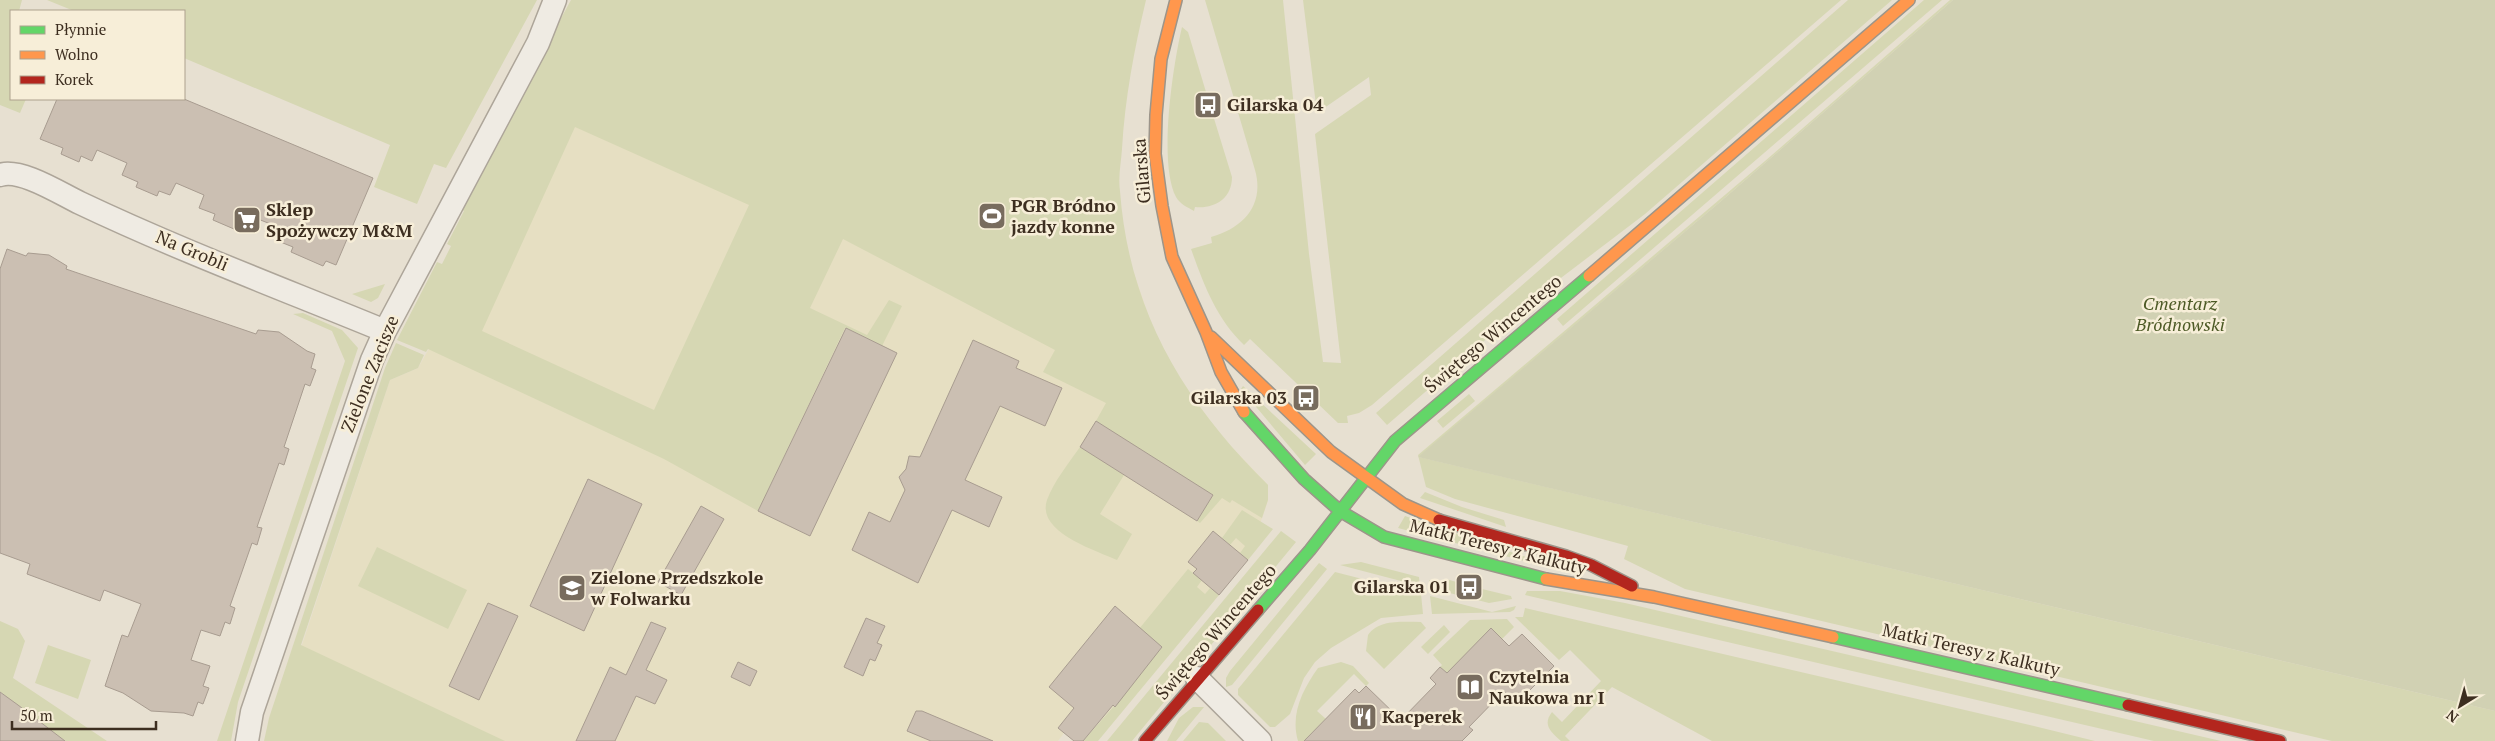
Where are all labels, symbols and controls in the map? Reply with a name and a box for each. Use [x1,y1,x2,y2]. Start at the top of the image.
legend [10,10,185,100]
text: Płynnie [55,19,106,39]
text: Wolno [55,44,98,64]
text: Korek [55,69,94,89]
bus stop icon: Gilarska 04 [1193,90,1223,120]
place label: Gilarska 04 [1227,92,1324,116]
street label: Gilarska [1126,137,1156,205]
place label: PGR Bródno jazdy konne [1011,193,1116,238]
place label: Sklep Spożywczy M&M [266,197,412,242]
sports icon: PGR Bródno jazdy konne [977,201,1007,231]
supermarket icon: Sklep Spożywczy M&M [232,205,262,235]
street label: Na Grobli [152,224,232,276]
street label: Świętego Wincentego [1419,269,1566,398]
park label: Cmentarz Bródnowski [2134,291,2225,336]
street label: Zielone Zacisze [335,312,403,436]
bus stop icon: Gilarska 03 [1291,383,1321,413]
place label: Gilarska 03 [1191,385,1287,409]
street label: Matki Teresy z Kalkuty [1407,512,1590,580]
street label: Świętego Wincentego [1150,558,1281,704]
place label: Zielone Przedszkole w Folwarku [590,565,764,610]
bus stop icon: Gilarska 01 [1454,572,1484,602]
school or university icon: Zielone Przedszkole w Folwarku [557,573,587,603]
place label: Gilarska 01 [1354,574,1450,598]
street label: Matki Teresy z Kalkuty [1880,617,2063,681]
place label: Czytelnia Naukowa nr I [1489,664,1605,709]
library icon: Czytelnia Naukowa nr I [1455,672,1485,702]
north arrow [2435,681,2485,731]
scale bar [12,698,156,730]
restaurant icon: Kacperek [1348,702,1378,732]
place label: Kacperek [1382,704,1463,728]
text: 50 m [20,705,53,725]
text: N [2442,706,2462,728]

